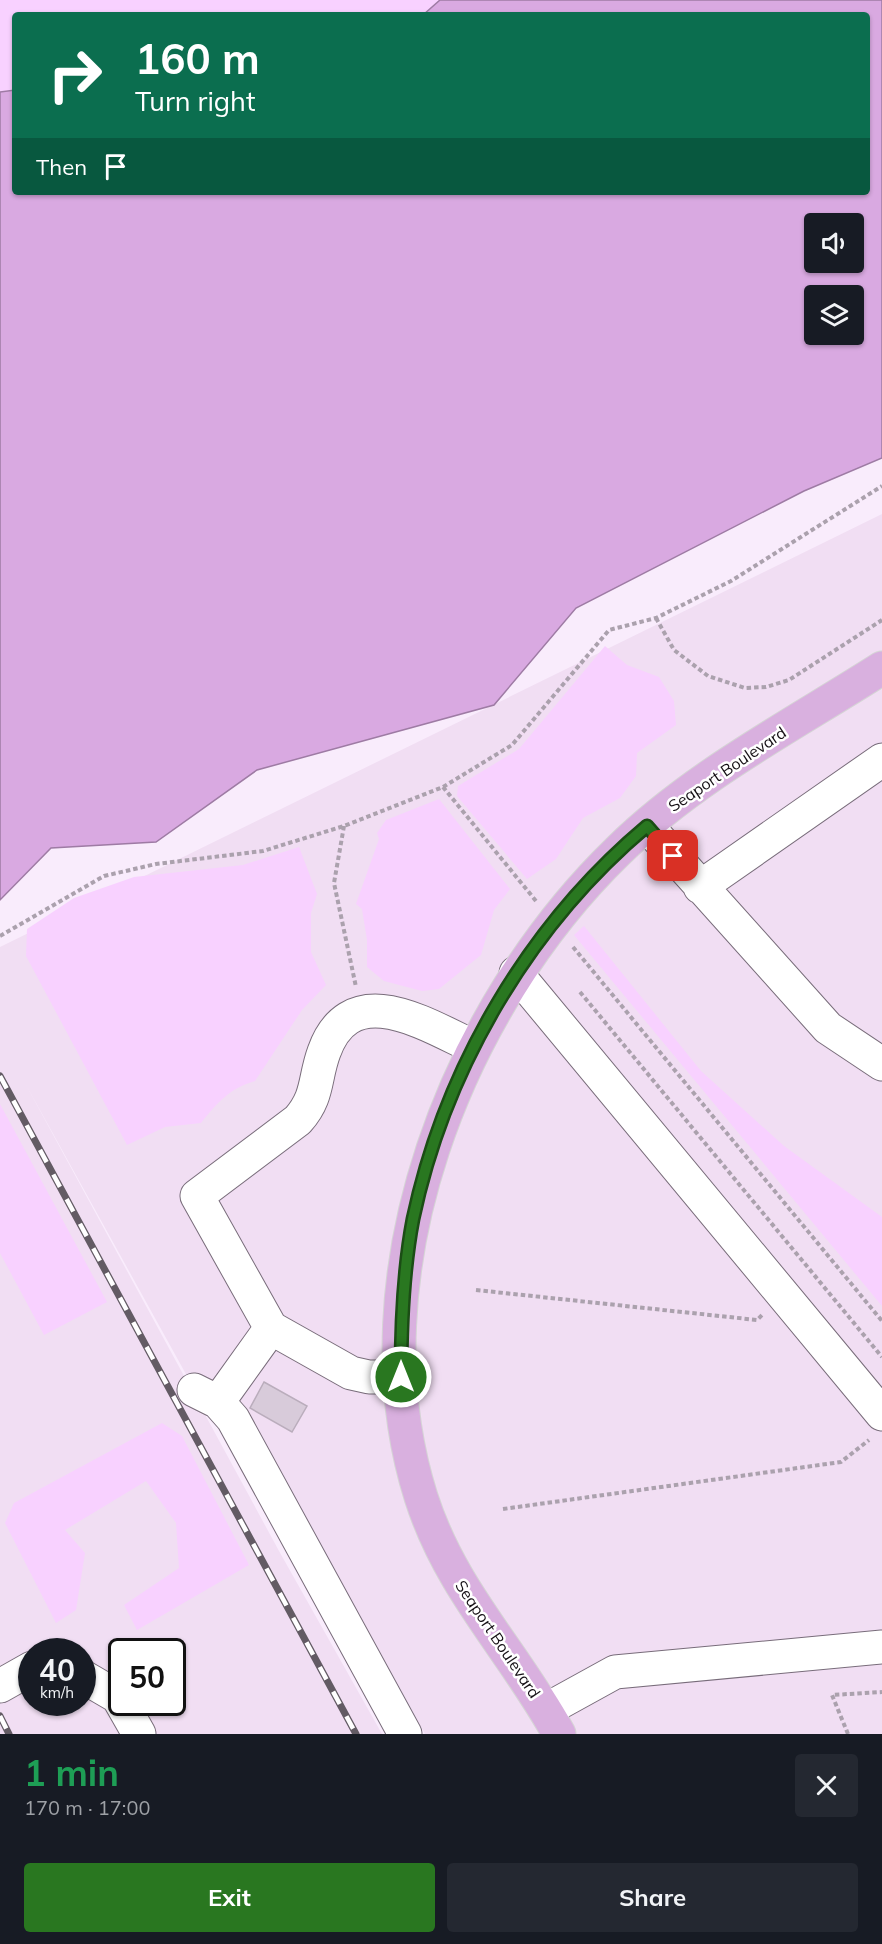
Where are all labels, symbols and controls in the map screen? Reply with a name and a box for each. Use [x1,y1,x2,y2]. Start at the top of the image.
text: 160 m [135,32,260,85]
icon: right [36,36,114,114]
text: Turn right [135,84,255,118]
icon: arrive [99,150,132,183]
text: Then [36,153,87,181]
map controls [804,213,864,345]
button: sound [804,213,864,273]
button: layers [804,285,864,345]
street label: Seaport Boulevard [664,722,790,816]
pin [647,830,698,881]
icon: arrive [656,839,689,872]
position arrow [369,1345,433,1409]
street label: Seaport Boulevard [451,1576,545,1702]
speed limit sign: 50 [108,1638,186,1716]
text: 40 [39,1651,75,1689]
text: km/h [40,1683,74,1702]
text: 1 min [24,1750,119,1795]
button: close [795,1754,858,1817]
text: 170 m · 17:00 [24,1795,150,1820]
button: Exit [24,1863,435,1932]
button: Share [447,1863,858,1932]

